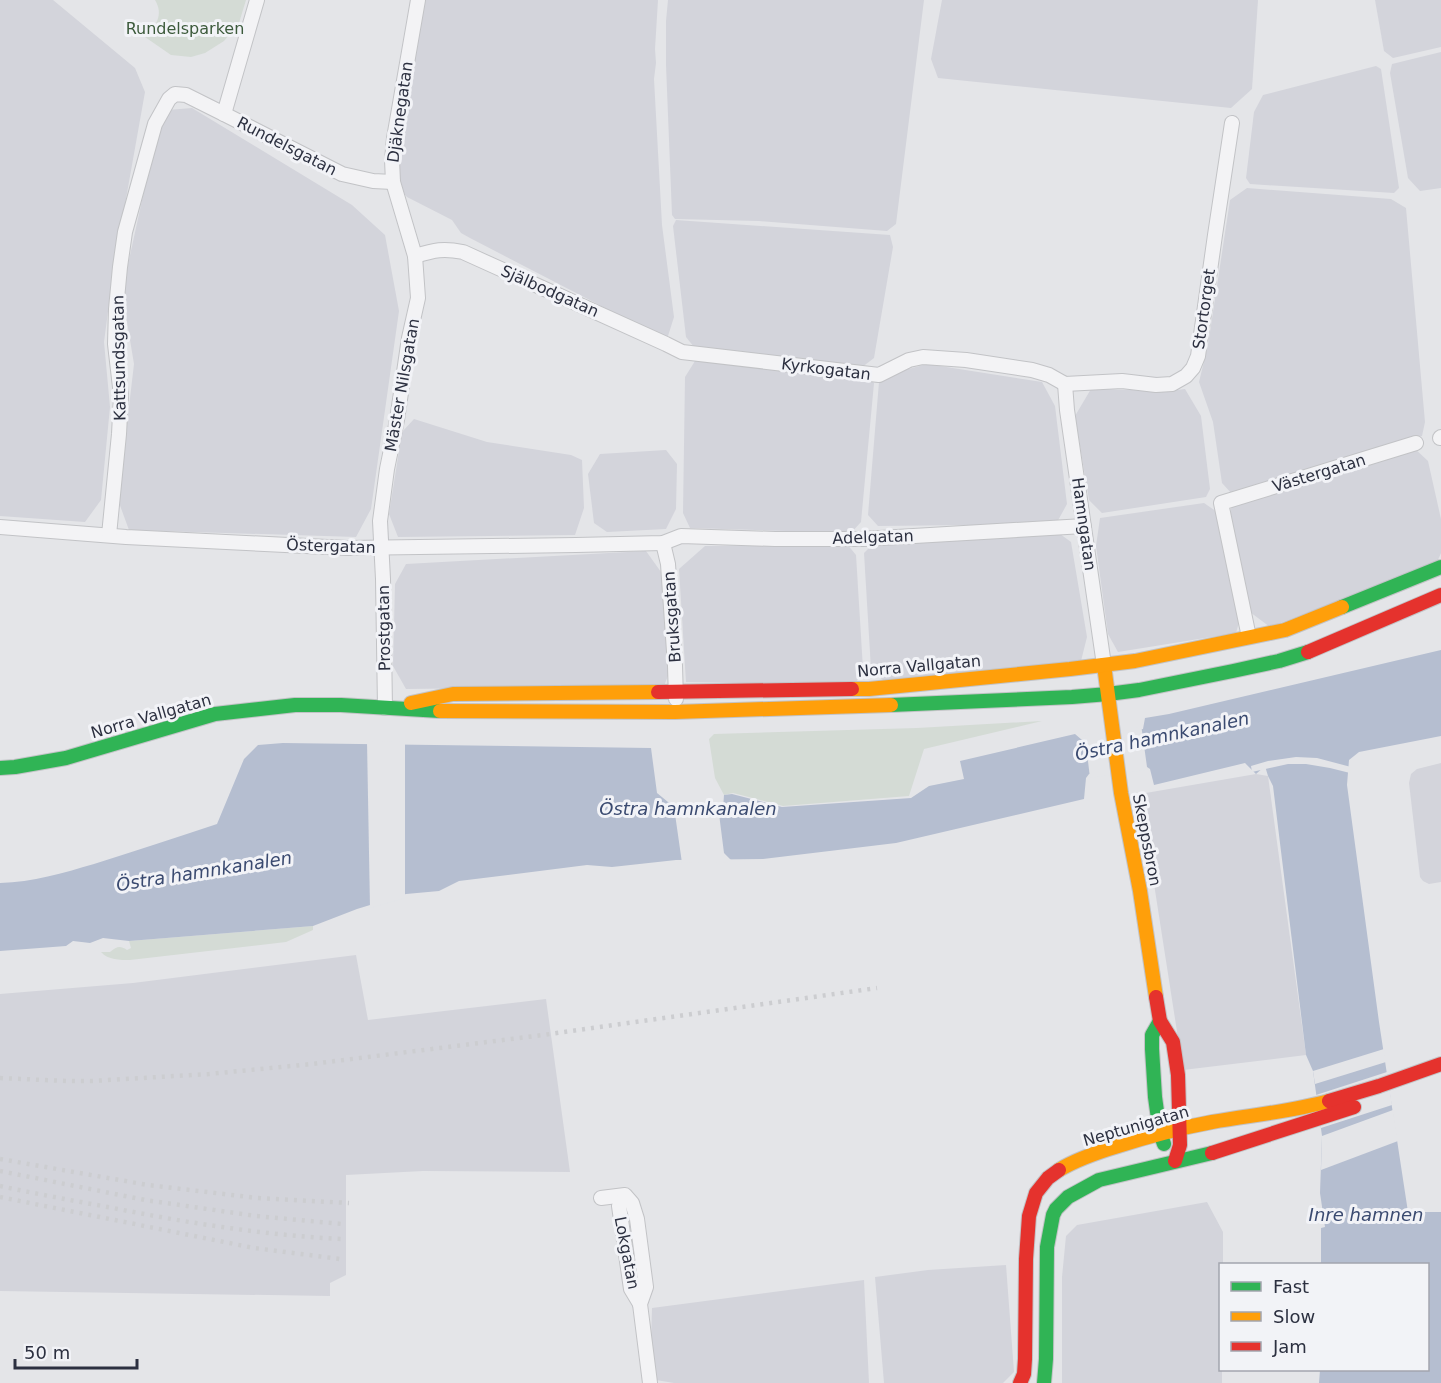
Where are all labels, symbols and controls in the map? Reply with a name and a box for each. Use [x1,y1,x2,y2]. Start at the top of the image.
park label: Rundelsparken [126,19,244,38]
street label: Djäknegatan [383,60,417,164]
street label: Rundelsgatan [234,113,340,179]
street label: Själbodgatan [498,261,602,321]
street label: Stortorget [1189,267,1219,351]
street label: Kattsundsgatan [108,295,130,421]
street label: Mäster Nilsgatan [381,317,423,453]
street label: Kyrkogatan [780,354,872,384]
street label: Västergatan [1270,450,1368,496]
street label: Hamngatan [1068,476,1100,572]
street label: Adelgatan [832,526,914,548]
street label: Östergatan [286,535,376,557]
street label: Bruksgatan [659,571,685,663]
street label: Prostgatan [374,585,394,671]
street label: Norra Vallgatan [856,651,982,681]
street label: Norra Vallgatan [89,690,213,742]
water label: Östra hamnkanalen [1073,707,1251,765]
street label: Skeppsbron [1129,792,1165,888]
water label: Östra hamnkanalen [599,798,777,819]
water label: Östra hamnkanalen [115,847,293,895]
street label: Neptunigatan [1081,1102,1191,1150]
water label: Inre hamnen [1309,1204,1423,1225]
street label: Lokgatan [611,1215,643,1291]
legend [1219,1263,1429,1371]
text: Fast [1273,1276,1309,1297]
text: Slow [1273,1306,1315,1327]
scale bar [15,1332,136,1370]
text: Jam [1272,1336,1307,1357]
text: 50 m [24,1342,70,1363]

